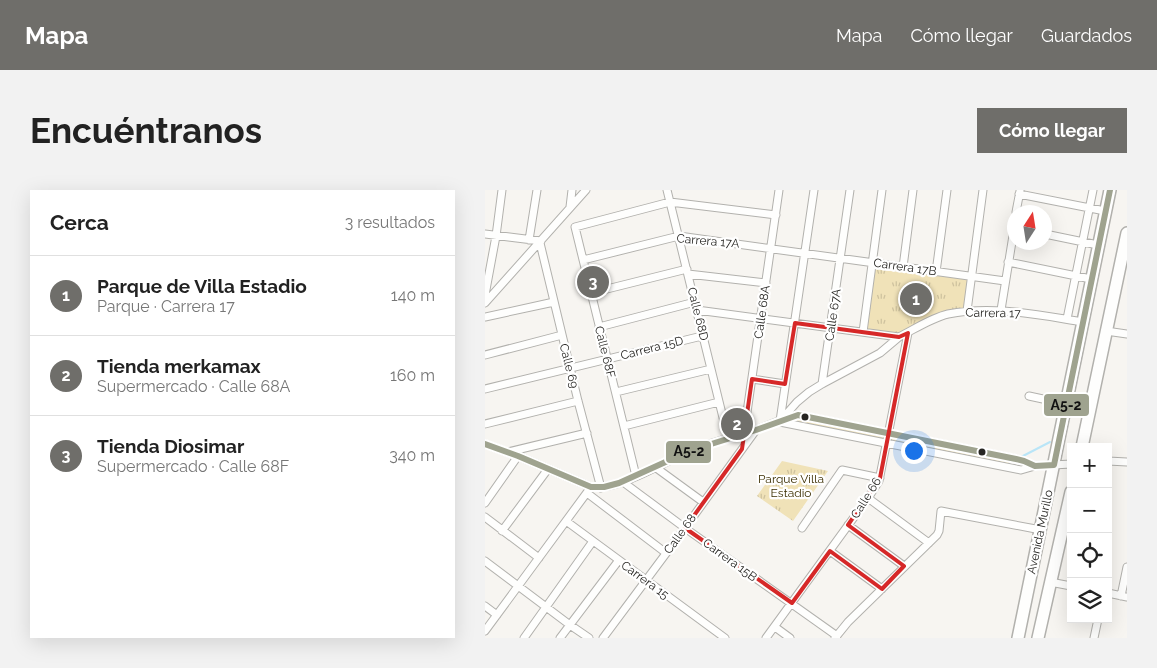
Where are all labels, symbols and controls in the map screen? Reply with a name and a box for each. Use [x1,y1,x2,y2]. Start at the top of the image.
text: Mapa [25,21,88,50]
text: Mapa [836,25,882,46]
text: Cómo llegar [910,25,1013,46]
text: Guardados [1041,25,1132,46]
button: Cómo llegar [977,108,1127,153]
text: Encuéntranos [30,110,262,151]
north arrow [1007,205,1052,250]
text: Cerca [50,210,109,235]
text: 3 resultados [345,213,435,232]
street label: Carrera 17A [676,231,740,251]
street label: Carrera 17B [873,256,937,278]
pin: 3 [577,263,609,301]
text: Parque de Villa Estadio [97,275,307,297]
pin: 1 [900,280,932,318]
street label: Calle 68A [751,284,773,340]
text: 1 [62,286,70,305]
text: 140 m [391,286,435,305]
street label: Calle 68D [685,286,711,342]
street label: Calle 67A [822,288,844,342]
text: Parque · Carrera 17 [97,297,235,316]
street label: Carrera 17 [965,306,1021,320]
street label: Calle 68F [592,325,618,379]
street label: Carrera 15D [619,333,685,363]
street label: Calle 69 [557,342,581,390]
text: Tienda merkamax [97,355,261,377]
text: 2 [61,366,71,385]
text: 160 m [390,366,435,385]
text: Supermercado · Calle 68A [97,377,290,396]
line badge: A5-2 [1043,393,1090,417]
text: A5-2 [1051,397,1082,413]
pin: 2 [721,405,753,443]
unlabelled marker [800,412,810,422]
text: Tienda Diosimar [97,435,244,457]
your location [901,438,927,464]
line badge: A5-2 [665,440,712,464]
text: A5-2 [674,443,705,459]
map controls [1067,443,1112,623]
button: + [1067,443,1112,488]
text: 3 [62,446,70,465]
text: 340 m [389,446,435,465]
unlabelled marker [977,447,987,457]
text: Supermercado · Calle 68F [97,457,289,476]
park label: Parque Villa Estadio [758,472,824,500]
street label: Calle 66 [848,475,884,521]
button: − [1067,488,1112,533]
street label: Avenida Murillo [1024,489,1056,575]
street label: Calle 68 [661,511,699,557]
button: locate [1067,533,1112,578]
street label: Carrera 15B [700,536,760,584]
street label: Carrera 15 [618,558,672,602]
button: layers [1067,578,1112,623]

